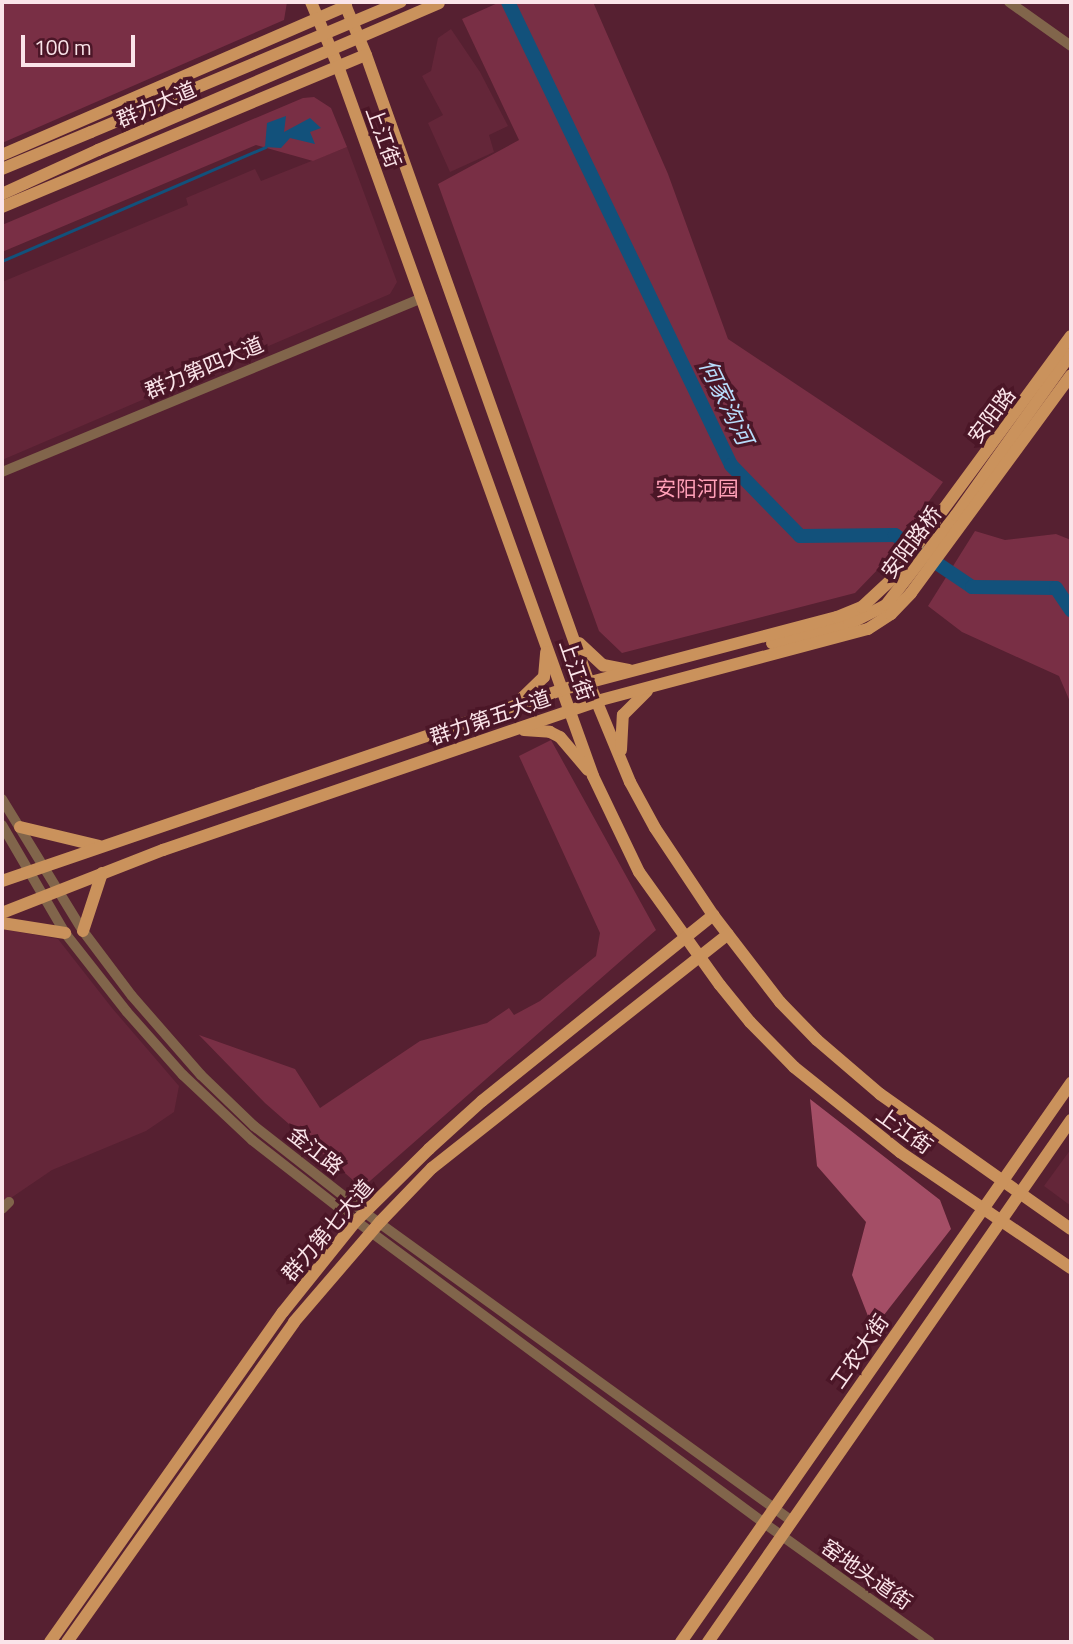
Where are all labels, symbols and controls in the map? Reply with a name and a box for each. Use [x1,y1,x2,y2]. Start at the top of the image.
scale bar [24,21,138,65]
text: 100 m [34,31,91,63]
street label: 群力大道 [112,76,200,132]
street label: 上江街 [361,103,407,171]
street label: 群力第四大道 [141,331,267,403]
water label: 何家沟河 [693,355,759,449]
street label: 安阳路 [962,382,1020,448]
park label: 安阳河园 [655,475,739,501]
street label: 安阳路桥 [876,501,946,583]
street label: 上江街 [555,636,599,704]
street label: 群力第五大道 [426,685,554,749]
street label: 上江街 [872,1101,938,1159]
street label: 金江路 [283,1121,349,1179]
street label: 群力第七大道 [276,1174,378,1286]
street label: 工农大街 [825,1309,893,1393]
street label: 窑地头道街 [817,1534,917,1614]

